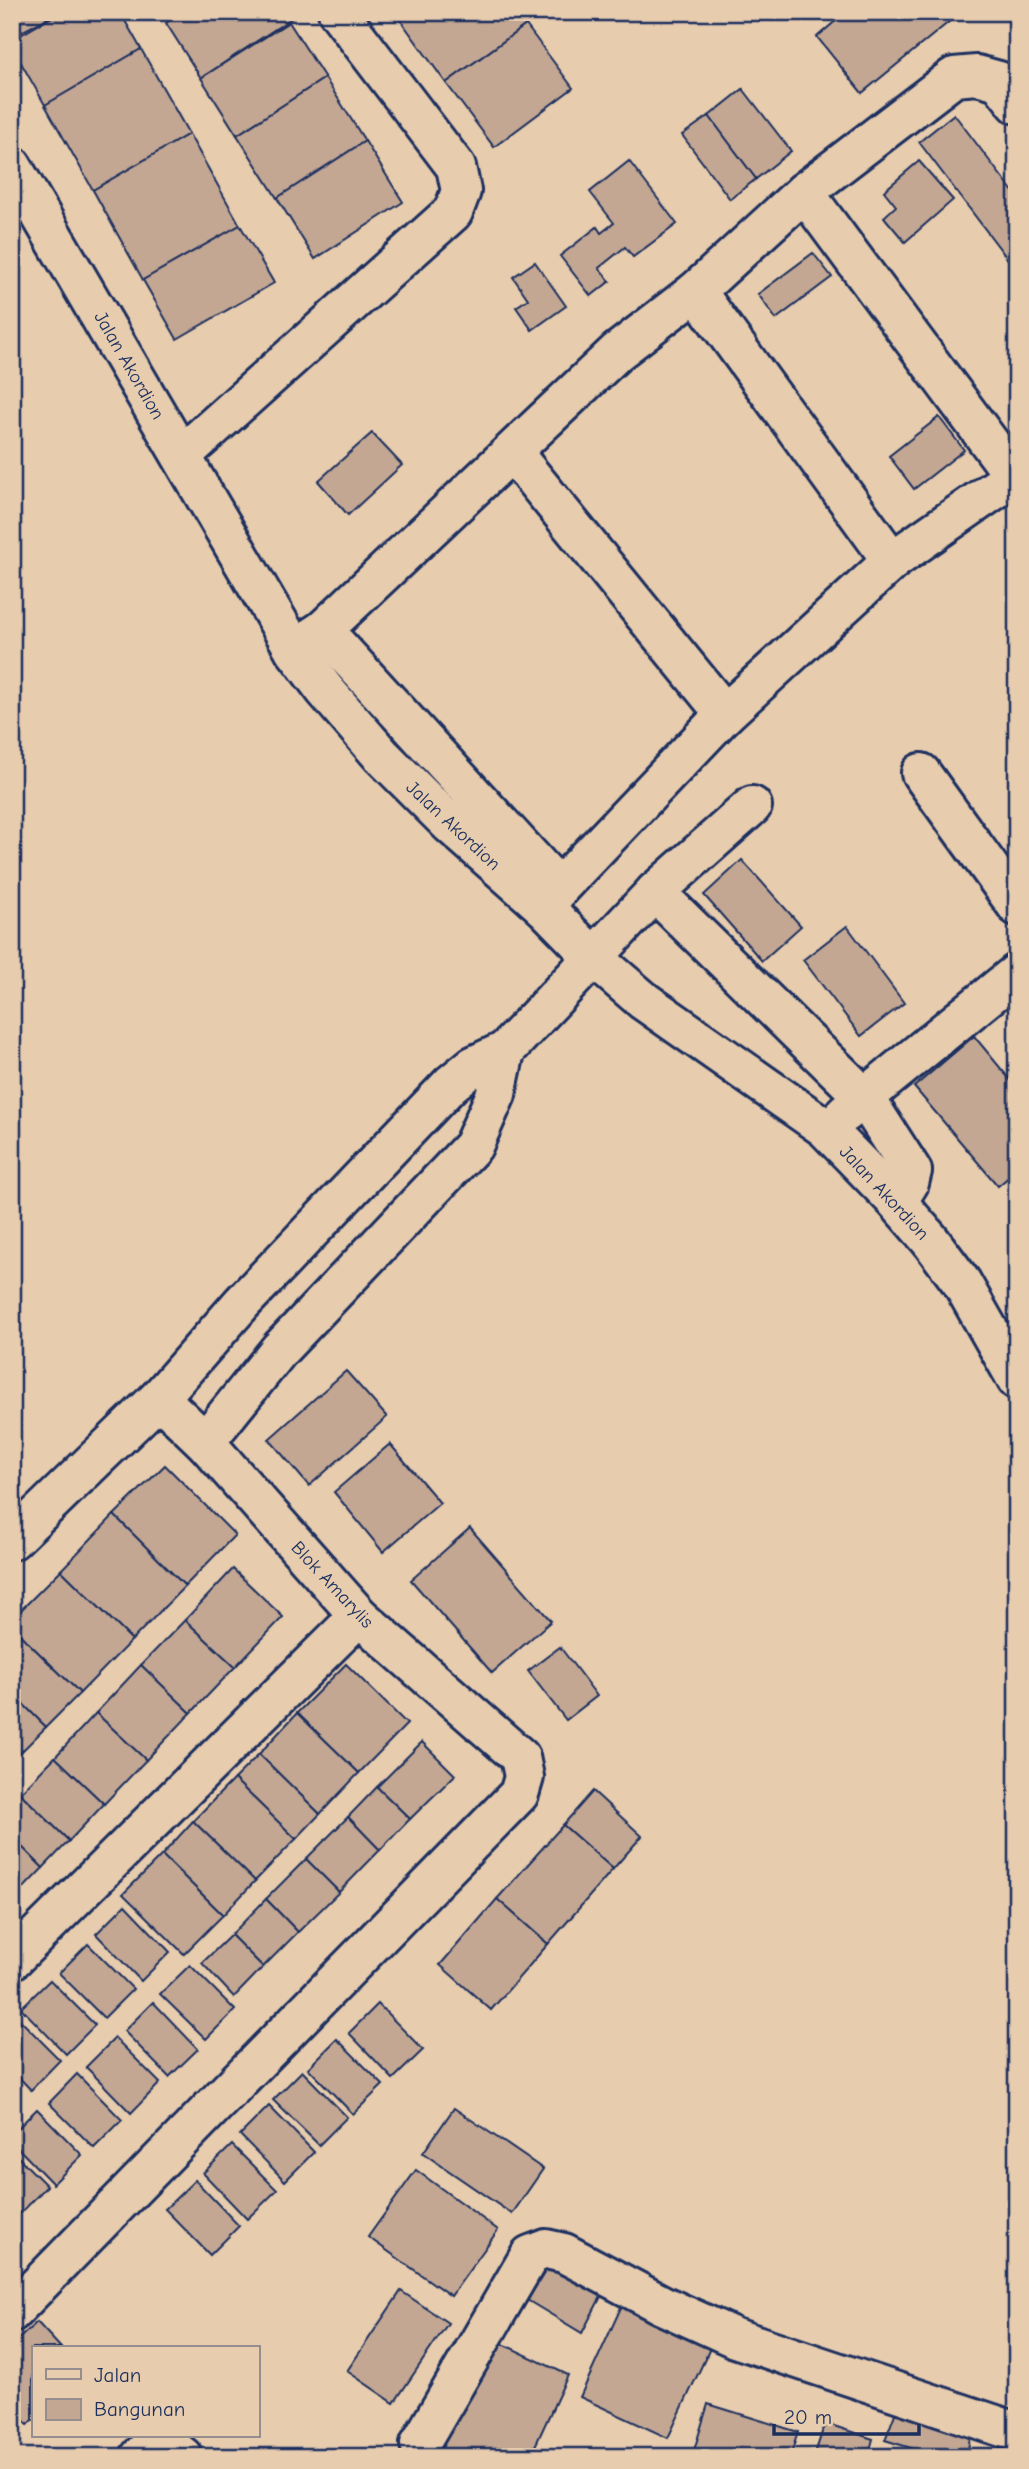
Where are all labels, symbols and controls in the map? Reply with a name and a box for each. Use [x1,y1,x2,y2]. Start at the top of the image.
street label: Jalan Akordion [89,308,169,423]
street label: Jalan Akordion [402,776,505,875]
street label: Jalan Akordion [835,1141,934,1244]
street label: Blok Amarylis [287,1537,378,1633]
legend [32,2346,259,2438]
text: Jalan [94,2363,141,2387]
scale bar [774,2392,919,2436]
text: Bangunan [94,2397,185,2421]
text: 20 m [784,2405,832,2429]

